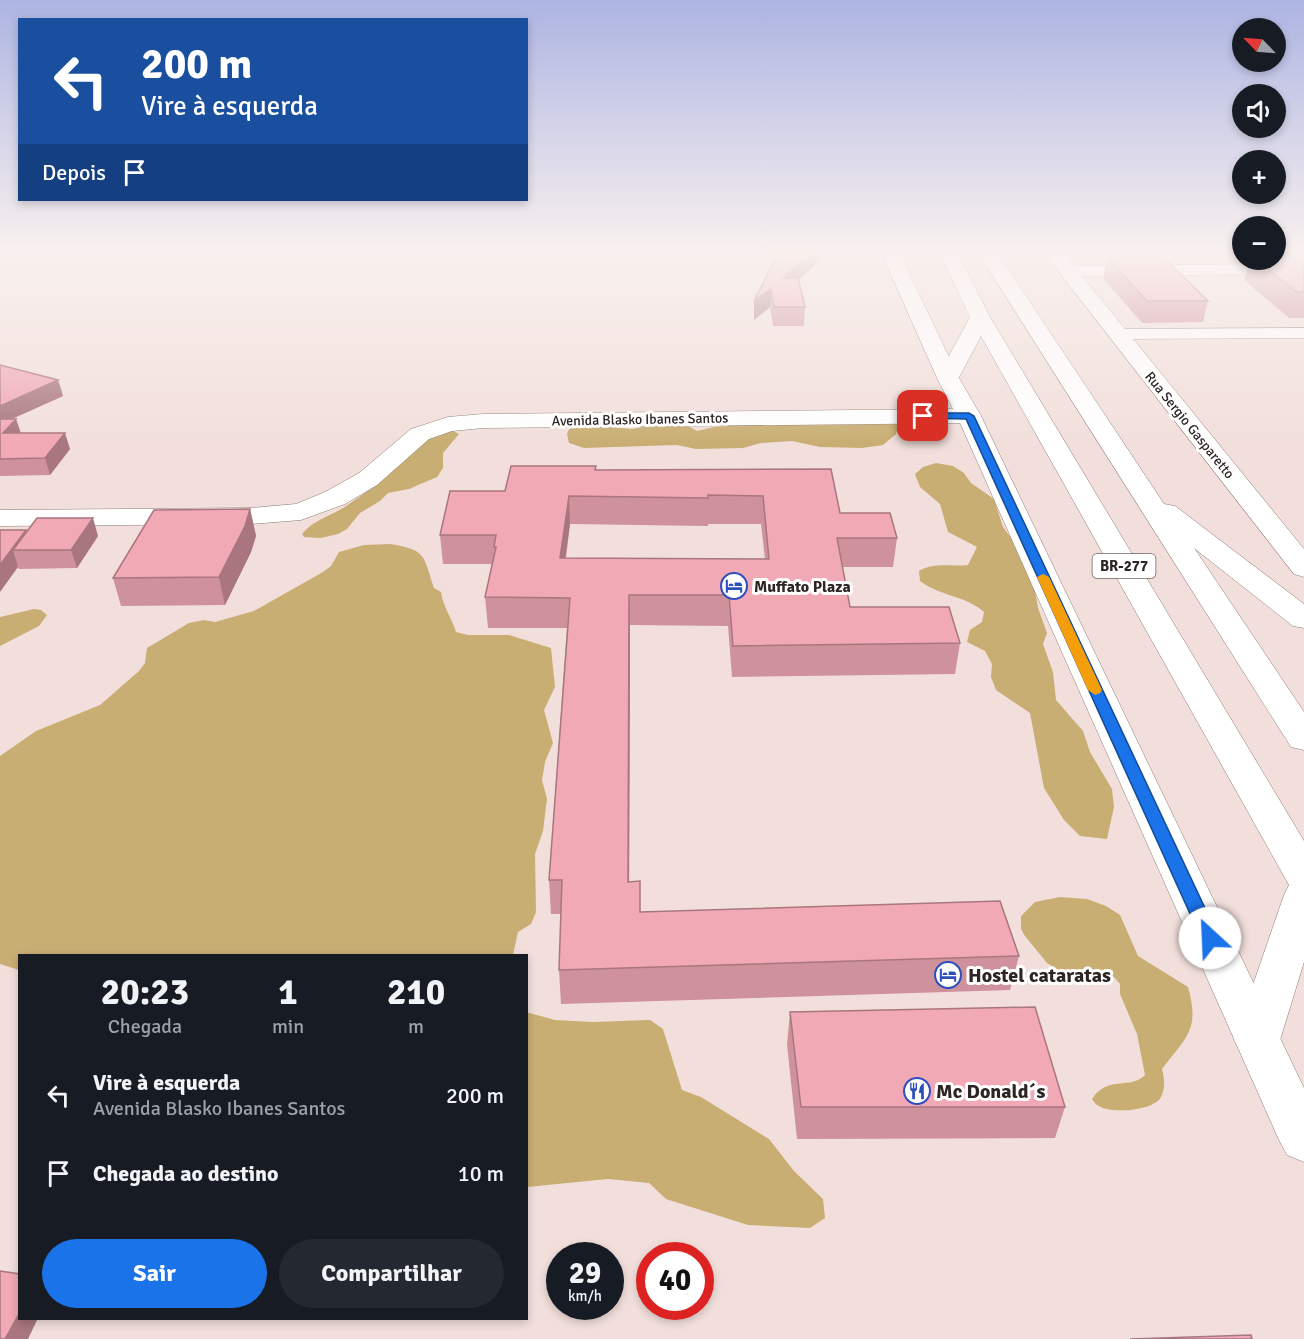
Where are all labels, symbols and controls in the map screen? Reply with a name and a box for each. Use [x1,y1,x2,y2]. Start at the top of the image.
north arrow [1232,18,1286,72]
map controls [1232,18,1286,270]
text: 200 m [141,39,252,90]
icon: left [42,42,120,120]
button: sound [1232,84,1286,138]
text: Vire à esquerda [141,90,318,123]
button: + [1232,150,1286,204]
icon: arrive [118,156,151,189]
text: Depois [42,159,106,186]
button: − [1232,216,1286,270]
street label: Rua Sergio Gasparetto [1141,368,1238,482]
pin [897,390,948,441]
icon: arrive [906,399,939,432]
street label: Avenida Blasko Ibanes Santos [552,409,728,430]
road number: BR-277 [1092,554,1156,578]
hotel icon: Muffato Plaza [719,571,749,601]
place label: Muffato Plaza [754,577,851,597]
position arrow [1178,906,1242,970]
hotel icon: Hostel cataratas [933,960,963,990]
place label: Hostel cataratas [968,963,1111,988]
text: 20:23 [101,970,189,1015]
text: 1 [278,970,298,1015]
text: 210 [387,970,445,1015]
text: Chegada [108,1014,182,1039]
text: min [272,1014,304,1039]
text: m [408,1014,424,1039]
text: Vire à esquerda [93,1069,240,1096]
restaurant icon: Mc Donald´s [902,1076,932,1106]
icon: left [42,1079,75,1112]
place label: Mc Donald´s [936,1079,1045,1104]
text: 200 m [446,1082,504,1109]
text: Avenida Blasko Ibanes Santos [93,1096,345,1121]
icon: arrive [42,1157,75,1190]
text: Chegada ao destino [93,1160,279,1187]
text: 10 m [458,1160,504,1187]
button: Sair [42,1239,267,1308]
button: Compartilhar [279,1239,504,1308]
speed limit sign: 40 [636,1242,714,1320]
text: 29 [569,1255,601,1292]
text: km/h [568,1287,602,1305]

